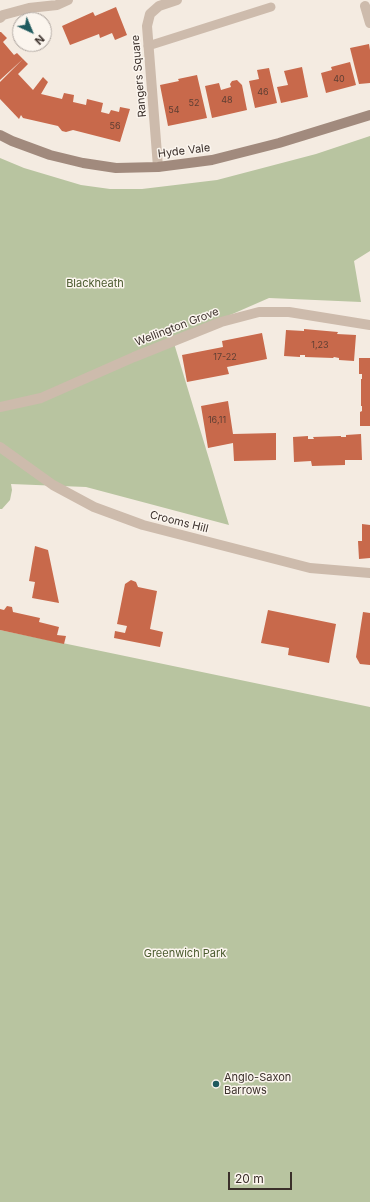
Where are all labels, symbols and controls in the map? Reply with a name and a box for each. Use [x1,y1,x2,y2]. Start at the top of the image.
north arrow [12,12,52,52]
text: N [32,32,48,48]
street label: Rangers Square [129,34,149,118]
house number: 40 [333,74,345,84]
house number: 46 [257,87,269,97]
house number: 48 [221,95,233,105]
house number: 52 [189,98,199,108]
house number: 54 [168,105,180,115]
house number: 56 [109,121,121,131]
street label: Hyde Vale [157,141,211,161]
park label: Blackheath [66,277,124,291]
street label: Wellington Grove [133,305,221,349]
house number: 1,23 [311,340,329,350]
house number: 17-22 [213,352,237,362]
house number: 16,11 [208,415,226,425]
street label: Crooms Hill [148,508,210,536]
park label: Greenwich Park [144,947,226,961]
place label: Anglo-Saxon Barrows [224,1071,291,1097]
marker: Anglo-Saxon Barrows [211,1079,221,1089]
scale bar [230,1164,294,1190]
text: 20 m [235,1171,264,1186]

